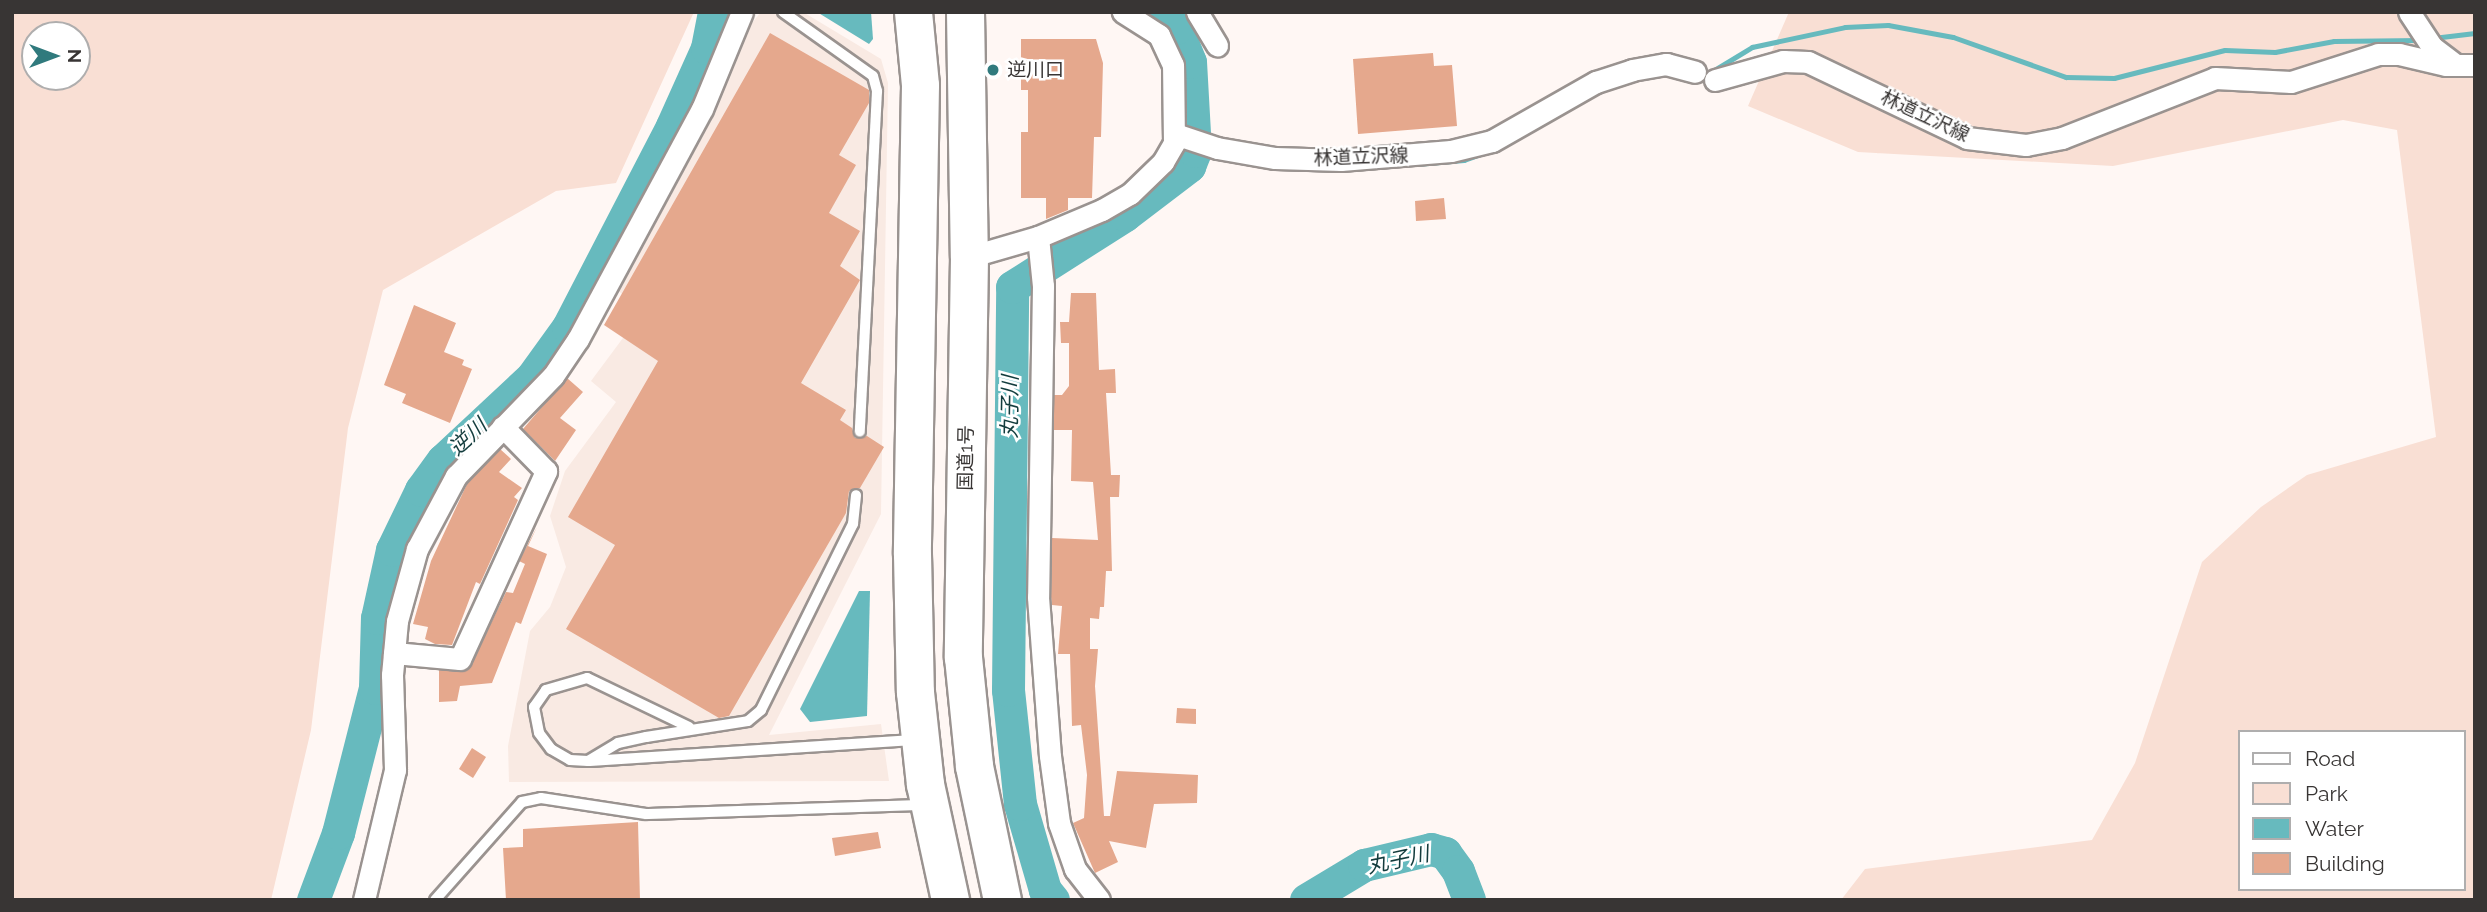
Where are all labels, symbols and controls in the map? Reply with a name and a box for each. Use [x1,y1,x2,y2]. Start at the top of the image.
north arrow [21,21,91,91]
text: N [64,49,86,63]
place label: 逆川口 [1007,59,1064,81]
marker: 逆川口 [985,62,1001,78]
street label: 林道立沢線 [1877,86,1973,146]
street label: 林道立沢線 [1313,144,1409,170]
water label: 丸子川 [997,375,1023,439]
water label: 逆川 [444,413,492,461]
street label: 国道1号 [954,425,978,491]
legend [2238,730,2466,891]
text: Road [2305,746,2355,771]
text: Park [2305,781,2348,806]
text: Water [2305,816,2364,841]
water label: 丸子川 [1365,841,1431,879]
text: Building [2305,851,2385,876]

